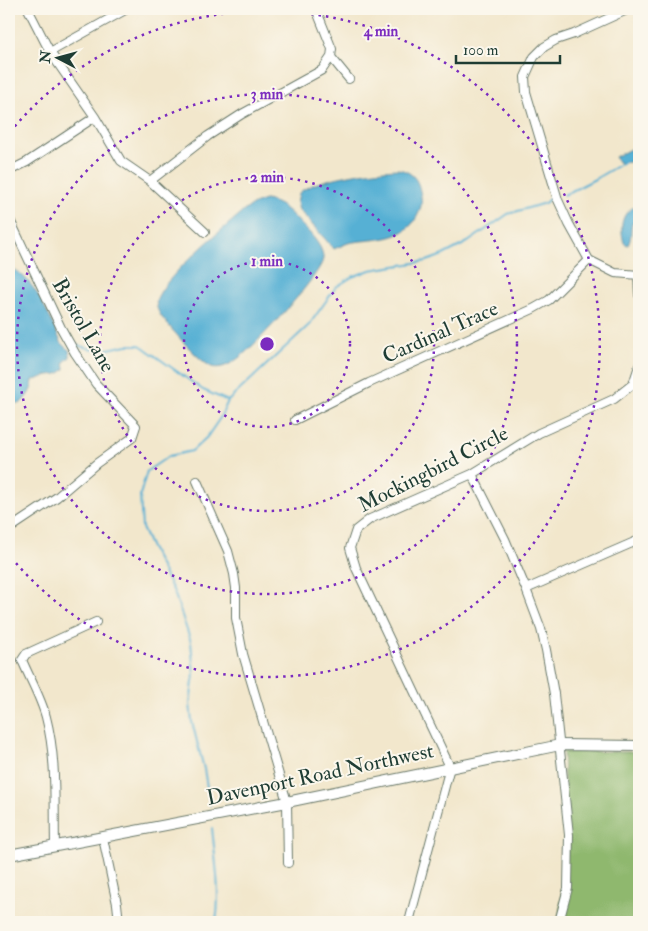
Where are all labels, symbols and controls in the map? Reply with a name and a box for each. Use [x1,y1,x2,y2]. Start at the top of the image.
text: 4 min [363,22,399,41]
north arrow [32,32,82,82]
scale bar [456,32,559,64]
text: 100 m [463,41,499,60]
text: N [36,49,55,65]
text: 3 min [251,85,283,104]
text: 2 min [250,168,284,187]
text: 1 min [251,252,283,271]
street label: Bristol Lane [46,273,121,377]
street label: Cardinal Trace [378,295,502,370]
centre of rings [258,335,276,353]
street label: Mockingbird Circle [354,420,513,519]
street label: Davenport Road Northwest [204,737,436,812]

